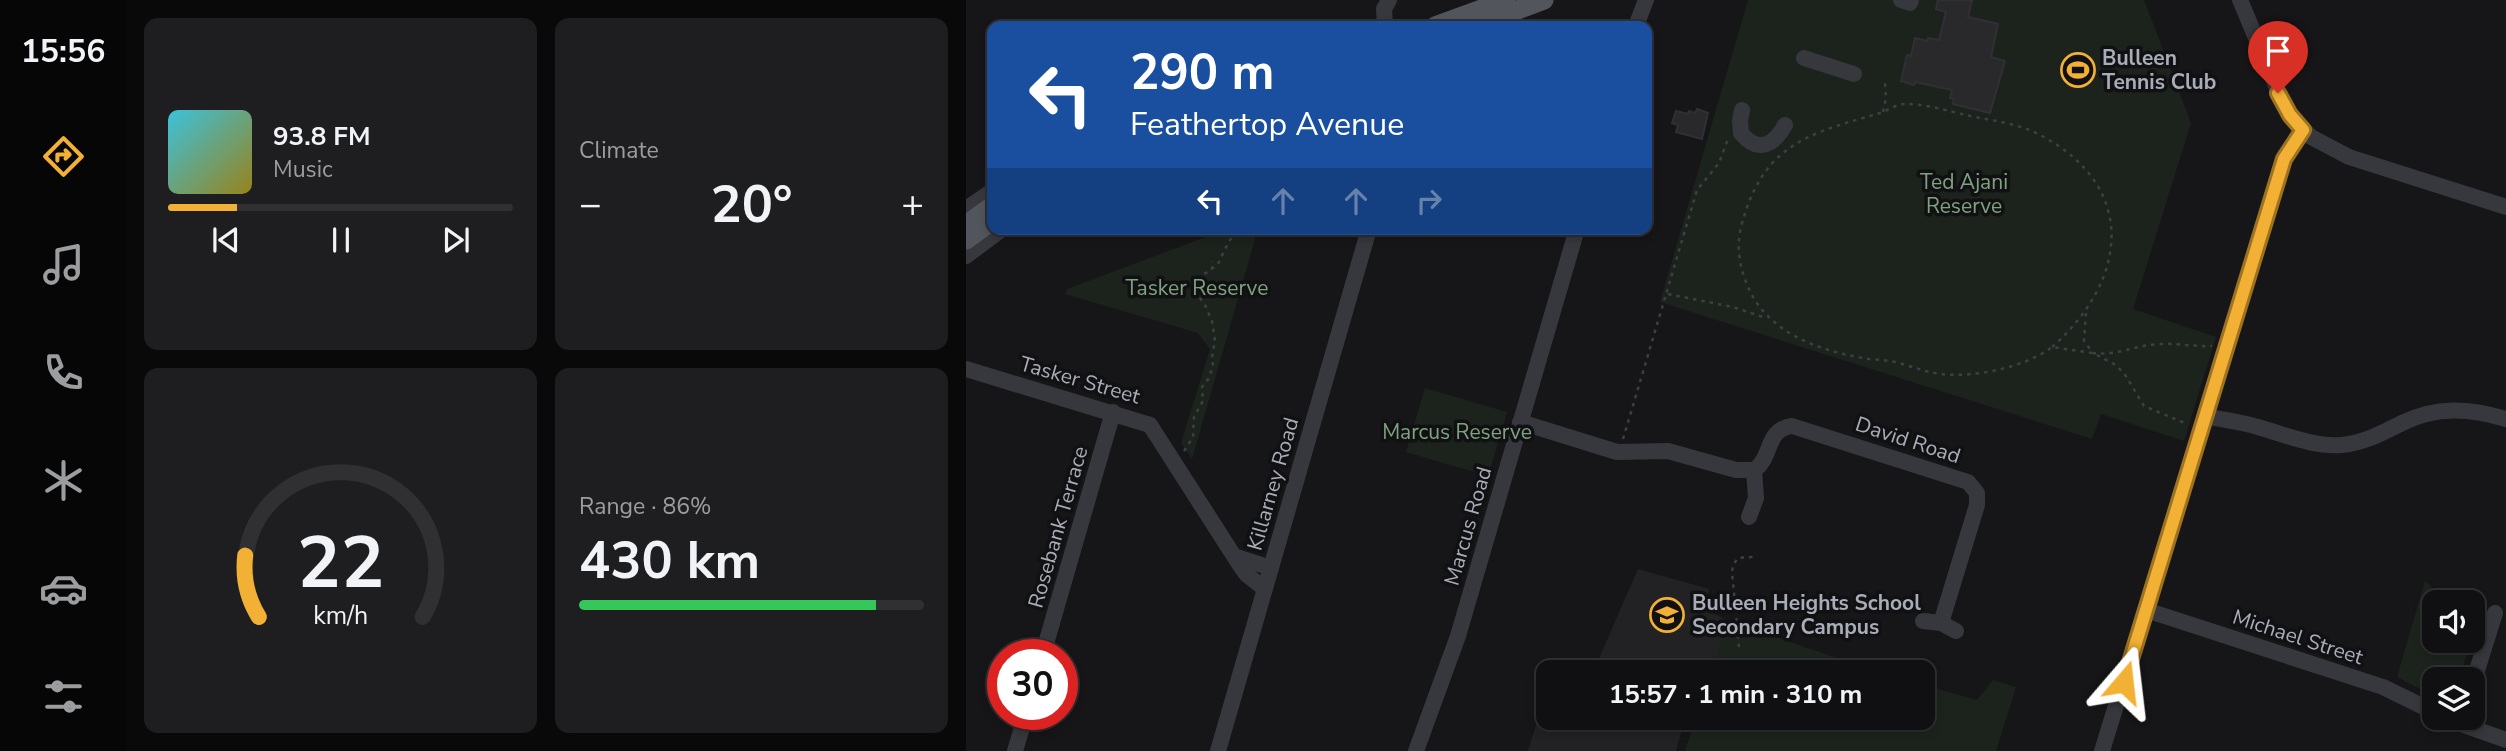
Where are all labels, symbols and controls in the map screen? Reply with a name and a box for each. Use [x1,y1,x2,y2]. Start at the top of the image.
pin [2248,21,2308,93]
text: 15:56 [21,30,105,73]
icon: arrive [2259,32,2297,70]
text: 290 m [1130,39,1274,106]
place label: Bulleen Tennis Club [2102,44,2216,96]
icon: left [1015,49,1106,140]
sports icon: Bulleen Tennis Club [2059,51,2097,89]
text: Feathertop Avenue [1130,103,1404,146]
text: 93.8 FM [273,119,370,154]
icon: directions [39,132,88,181]
text: Climate [579,135,659,166]
text: Music [273,154,333,185]
park label: Ted Ajani Reserve [1920,168,2008,220]
text: 20° [710,169,793,240]
text: − [579,179,602,230]
text: + [901,179,924,230]
icon: left [1191,182,1229,220]
icon: ahead [1264,182,1302,220]
icon: ahead [1337,182,1375,220]
icon: right [1410,182,1448,220]
icon: previous [207,221,245,259]
icon: pause [322,221,360,259]
icon: next [437,221,475,259]
icon: music [39,240,88,289]
park label: Tasker Reserve [1126,274,1268,302]
icon: phone [39,348,88,397]
street label: Tasker Street [1017,349,1144,411]
street label: David Road [1852,410,1964,470]
street label: Killarney Road [1241,414,1305,554]
park label: Marcus Reserve [1382,418,1532,446]
street label: Rosebank Terrace [1022,443,1094,611]
icon: climate [39,456,88,505]
street label: Marcus Road [1438,463,1498,589]
text: Range · 86% [579,491,711,522]
text: 22 [297,513,384,613]
text: 430 km [579,525,760,596]
icon: car [39,564,88,613]
place label: Bulleen Heights School Secondary Campus [1692,589,1921,641]
map controls [2422,590,2485,730]
button: sound [2422,590,2485,653]
school or university icon: Bulleen Heights School Secondary Campus [1648,596,1686,634]
text: km/h [313,598,368,632]
street label: Michael Street [2229,603,2367,671]
speed limit sign: 30 [987,639,1078,730]
position arrow [2087,645,2161,719]
button: layers [2422,667,2485,730]
icon: filters [39,672,88,721]
text: 15:57 · 1 min · 310 m [1609,677,1862,712]

